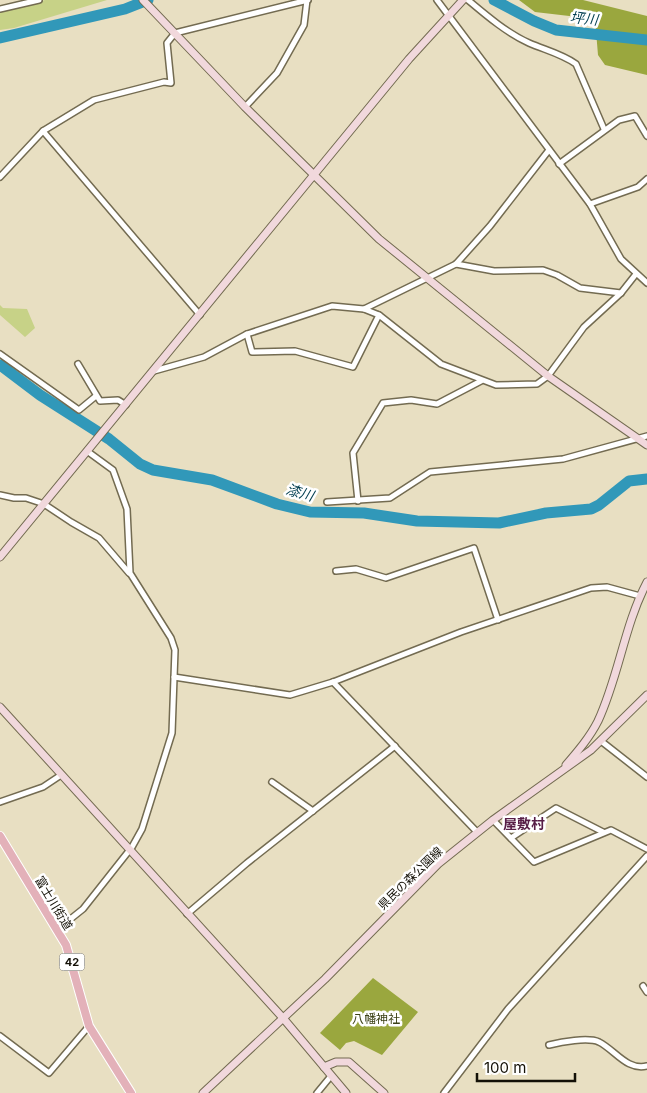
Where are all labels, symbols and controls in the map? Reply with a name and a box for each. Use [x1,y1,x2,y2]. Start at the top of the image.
water label: 坪川 [569,8,601,28]
water label: 漆川 [284,480,318,505]
district label: 屋敷村 [503,815,545,832]
street label: 県民の森公園線 [375,843,445,913]
street label: 富士川街道 [32,873,76,933]
road number: 42 [60,954,84,970]
park label: 八幡神社 [352,1011,400,1026]
scale bar [477,1050,574,1082]
text: 100 m [484,1058,526,1077]

